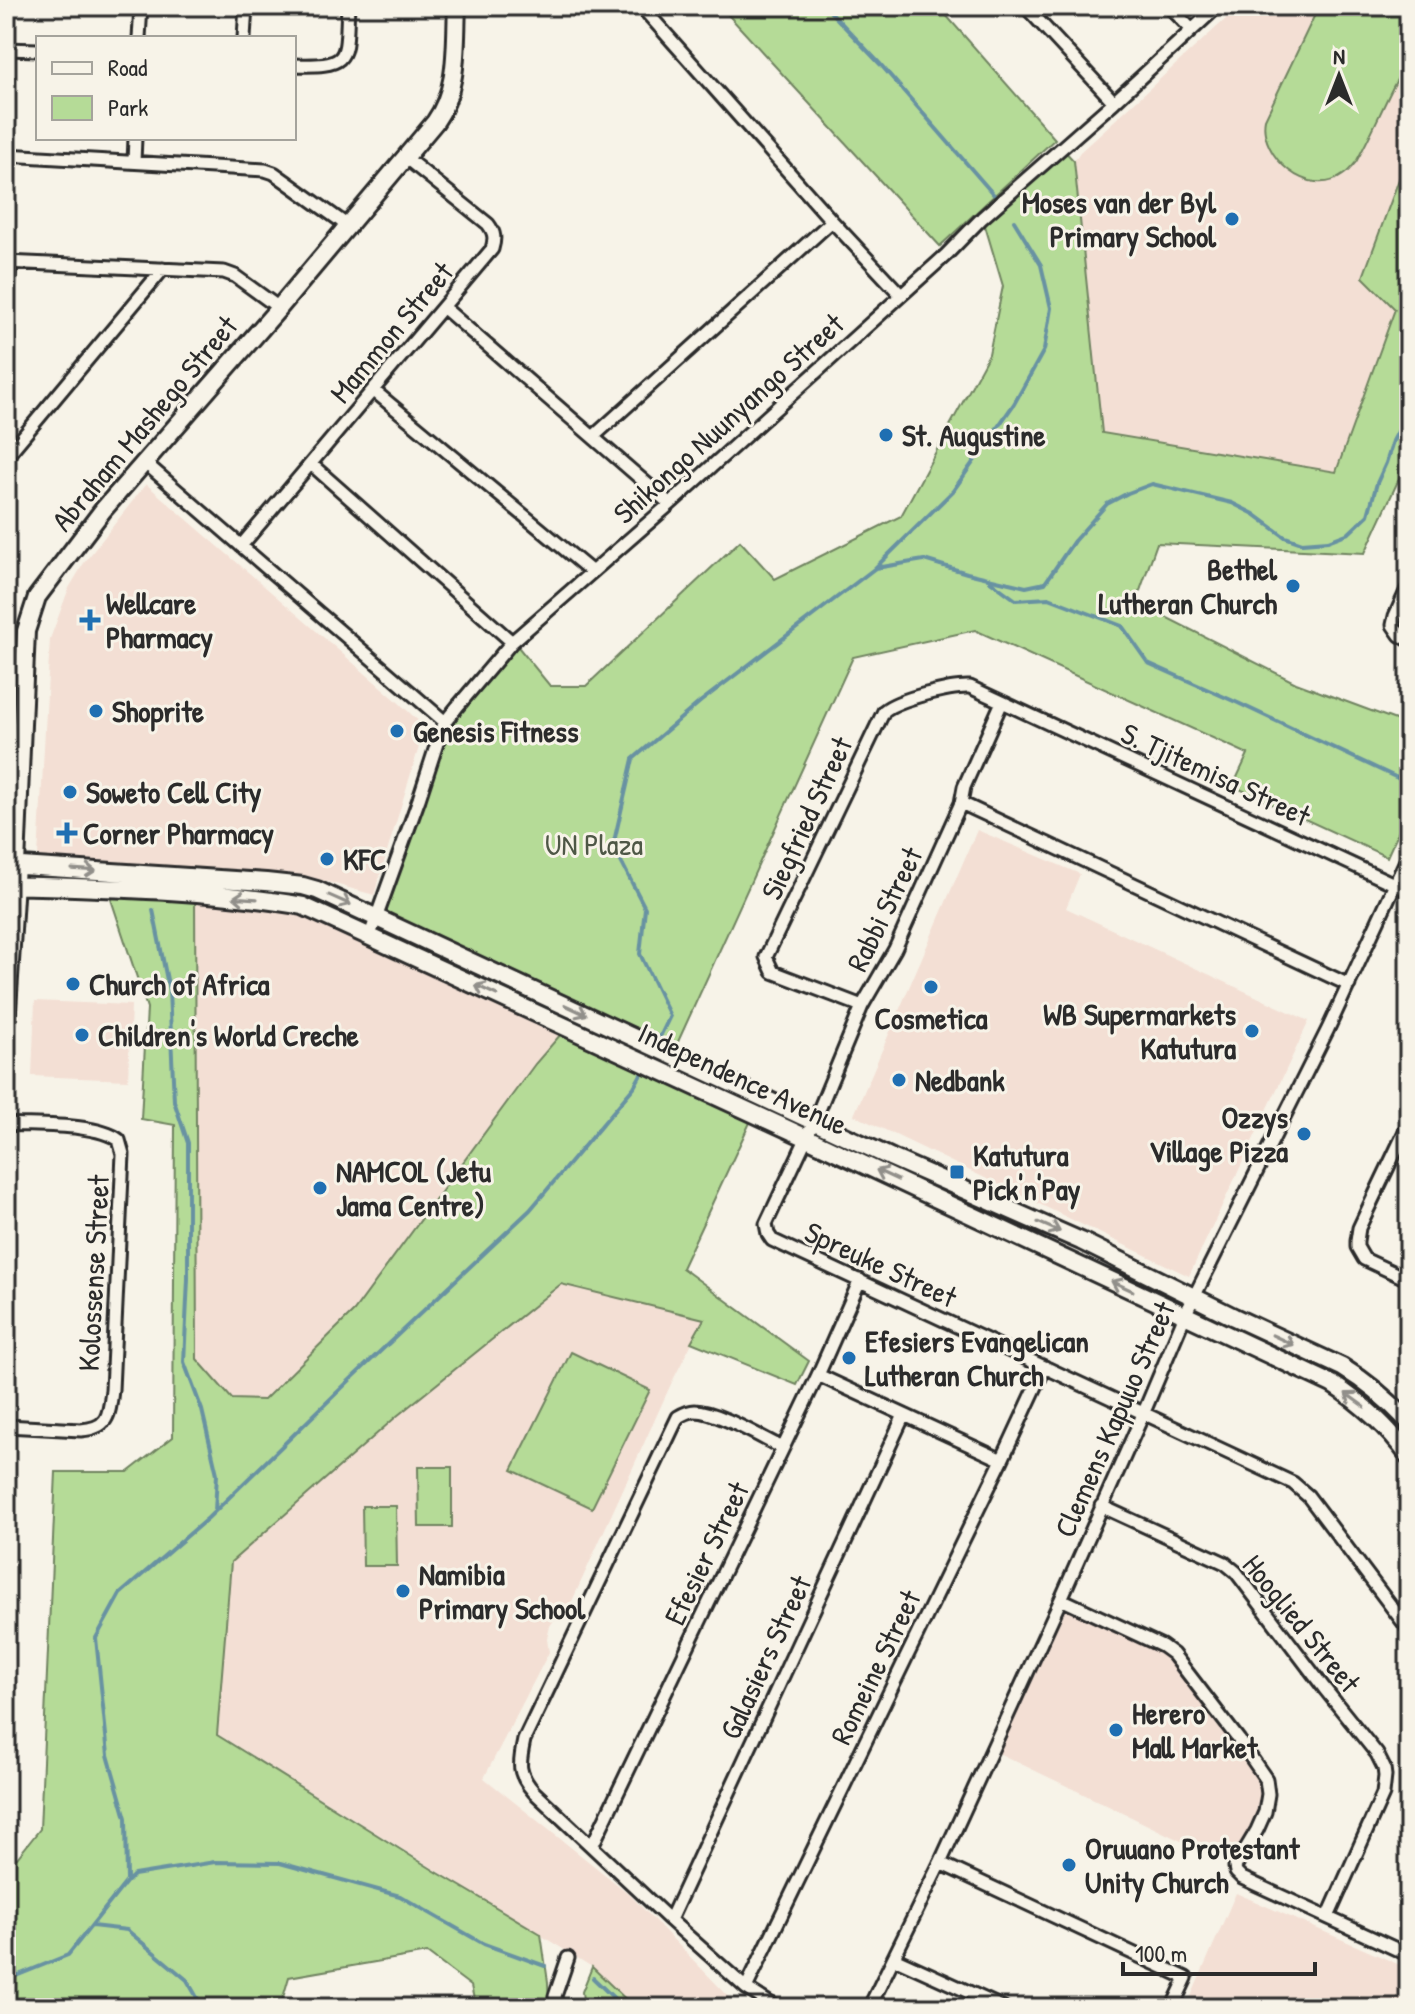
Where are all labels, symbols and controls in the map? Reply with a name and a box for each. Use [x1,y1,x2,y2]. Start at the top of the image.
legend [36,36,296,140]
north arrow [1299,36,1379,116]
text: N [1333,41,1345,71]
text: Road [108,51,147,83]
text: Park [108,91,148,123]
place label: Moses van der Byl Primary School [1022,182,1217,257]
marker: Moses van der Byl Primary School [1223,210,1241,228]
street label: Mammon Street [320,252,462,411]
street label: Shikongo Nuunyango Street [604,303,852,532]
street label: Abraham Mashego Street [42,306,246,539]
place label: St. Augustine [902,415,1046,456]
marker: St. Augustine [877,426,895,444]
place label: Bethel Lutheran Church [1098,549,1278,623]
marker: Bethel Lutheran Church [1284,577,1302,595]
place label: Wellcare Pharmacy [106,583,213,658]
marker: Wellcare Pharmacy [81,611,99,629]
place label: Shoprite [112,691,204,732]
marker: Shoprite [87,702,105,720]
place label: Genesis Fitness [413,711,579,751]
street label: S. Tjitemisa Street [1115,713,1318,836]
marker: Genesis Fitness [388,722,406,740]
street label: Siegfried Street [751,730,861,906]
place label: Soweto Cell City [86,772,262,813]
marker: Soweto Cell City [61,783,79,801]
place label: Corner Pharmacy [83,813,274,854]
marker: Corner Pharmacy [58,824,76,842]
park label: UN Plaza [545,824,643,864]
place label: KFC [343,839,386,879]
street label: Rabbi Street [837,840,932,978]
marker: KFC [318,850,336,868]
one-way arrow [70,863,97,878]
one-way arrow [232,890,259,905]
one-way arrow [328,893,352,908]
place label: Church of Africa [89,964,270,1004]
marker: Church of Africa [64,975,82,993]
marker: Cosmetica [922,978,940,996]
one-way arrow [474,982,498,997]
place label: WB Supermarkets Katutura [1043,994,1236,1068]
place label: Cosmetica [875,998,988,1038]
one-way arrow [564,1003,588,1018]
street label: Independence Avenue [632,1012,854,1144]
place label: Children's World Creche [98,1015,359,1055]
marker: WB Supermarkets Katutura [1243,1022,1261,1040]
marker: Children's World Creche [73,1026,91,1044]
place label: Nedbank [915,1060,1005,1100]
marker: Nedbank [890,1071,908,1089]
place label: Ozzys Village Pizza [1149,1097,1288,1172]
marker: Ozzys Village Pizza [1295,1125,1313,1143]
place label: Katutura Pick'n'Pay [973,1135,1081,1210]
place label: NAMCOL (Jetu Jama Centre) [336,1151,491,1225]
marker: Katutura Pick'n'Pay [948,1163,966,1181]
one-way arrow [875,1167,899,1182]
street label: Kolossense Street [68,1173,118,1372]
marker: NAMCOL (Jetu Jama Centre) [311,1179,329,1197]
street label: Spreuke Street [799,1211,964,1317]
one-way arrow [1036,1221,1060,1236]
one-way arrow [1110,1278,1134,1293]
street label: Clemens Kapuuo Street [1044,1294,1184,1543]
place label: Efesiers Evangelican Lutheran Church [865,1321,1089,1395]
one-way arrow [1270,1333,1294,1348]
marker: Efesiers Evangelican Lutheran Church [840,1349,858,1367]
one-way arrow [1345,1392,1366,1409]
street label: Efesier Street [654,1474,758,1631]
street label: Hooglied Street [1234,1546,1370,1701]
place label: Namibia Primary School [419,1554,586,1629]
street label: Galasiers Street [710,1568,821,1745]
marker: Namibia Primary School [394,1582,412,1600]
street label: Romeine Street [820,1583,930,1751]
place label: Herero Mall Market [1132,1693,1259,1767]
marker: Herero Mall Market [1107,1721,1125,1739]
place label: Oruuano Protestant Unity Church [1085,1828,1301,1903]
marker: Oruuano Protestant Unity Church [1060,1856,1078,1874]
scale bar [1123,1926,1315,1976]
text: 100 m [1135,1937,1187,1969]

